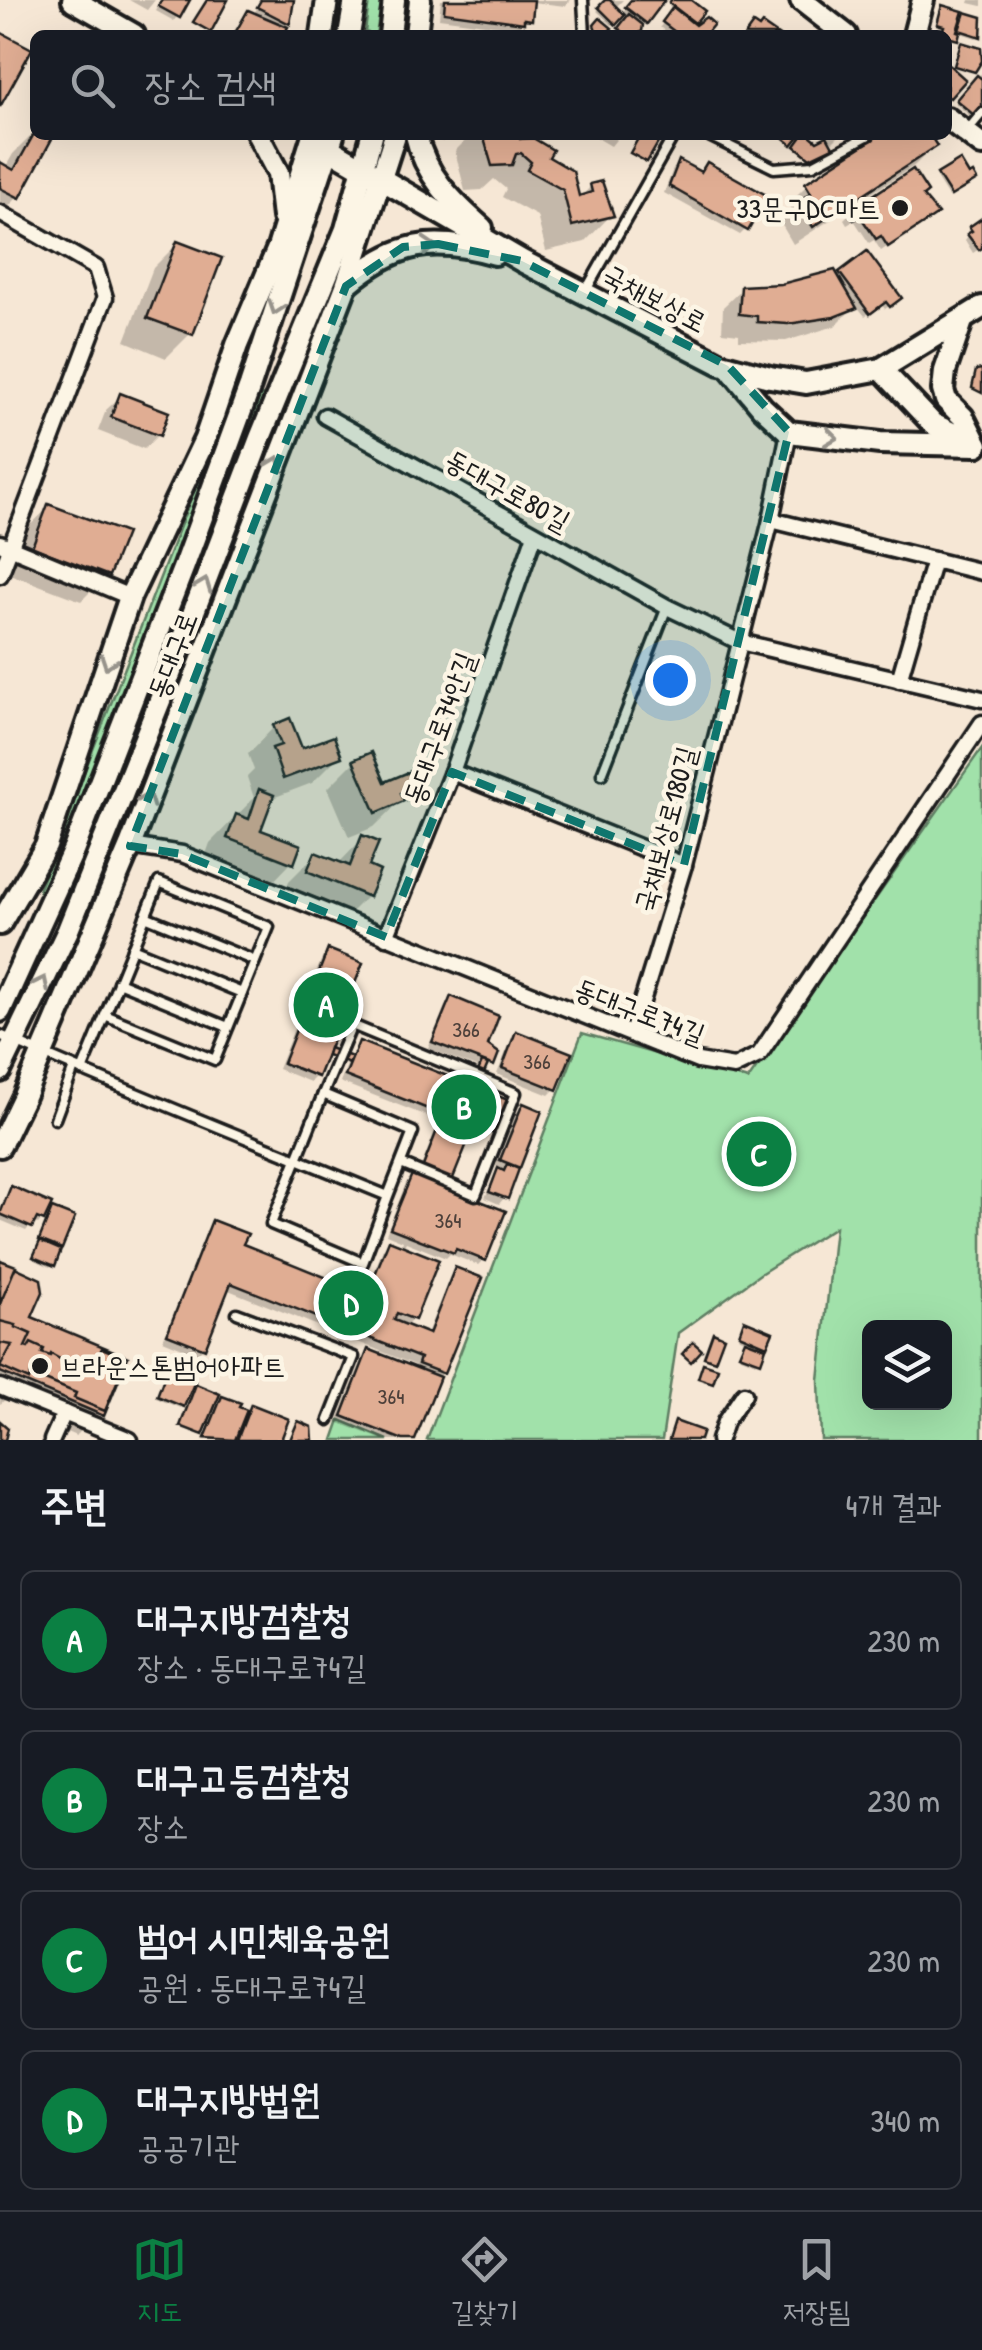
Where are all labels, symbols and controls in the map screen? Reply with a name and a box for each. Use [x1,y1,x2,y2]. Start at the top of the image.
search box [30,30,952,140]
icon: search [65,58,120,113]
text: 장소 검색 [145,59,276,111]
place label: 33문구DC마트 [736,189,880,227]
marker: 33문구DC마트 [889,197,911,219]
one-way arrow [421,235,437,256]
street label: 국채보상로 [596,255,714,341]
one-way arrow [268,299,288,316]
one-way arrow [823,426,839,447]
street label: 동대구로80길 [439,440,577,540]
one-way arrow [265,455,285,472]
one-way arrow [192,577,212,595]
street label: 동대구로 [138,606,206,704]
street label: 동대구로74안길 [394,647,484,809]
one-way arrow [99,652,120,669]
your location [645,655,696,706]
street label: 국채보상로180길 [625,742,705,916]
one-way arrow [136,791,156,808]
pin: A [294,968,358,1042]
street label: 동대구로74길 [569,969,711,1053]
one-way arrow [30,976,50,994]
house number: 366 [452,1014,480,1044]
house number: 366 [523,1046,551,1076]
pin: B [432,1070,496,1144]
pin: C [726,1116,792,1192]
house number: 364 [435,1205,461,1235]
pin: D [318,1266,384,1340]
map controls [862,1320,952,1410]
button: layers [862,1320,952,1410]
place label: 브라운스톤범어아파트 [60,1347,285,1385]
marker: 브라운스톤범어아파트 [29,1355,51,1377]
house number: 364 [378,1381,404,1411]
text: 주변 [40,1476,108,1533]
text: 4개 결과 [845,1484,942,1527]
text: 대구지방검찰청 [137,1592,351,1644]
text: A [67,1619,82,1662]
text: 230 m [867,1619,940,1662]
text: 장소 · 동대구로74길 [137,1645,366,1688]
text: 대구고등검찰청 [137,1752,351,1804]
text: B [66,1779,83,1822]
text: 230 m [867,1779,940,1822]
text: 장소 [137,1805,189,1848]
text: 범어 시민체육공원 [137,1912,390,1964]
text: C [66,1939,83,1982]
text: 230 m [867,1939,940,1982]
text: 공원 · 동대구로74길 [137,1965,366,2008]
text: 대구지방법원 [137,2072,320,2124]
text: D [67,2099,82,2142]
text: 340 m [870,2099,940,2142]
text: 공공기관 [137,2125,240,2168]
tab: 지도 [132,2232,187,2331]
tab: 길찾기 [451,2232,519,2331]
tab: 저장됨 [782,2232,850,2331]

